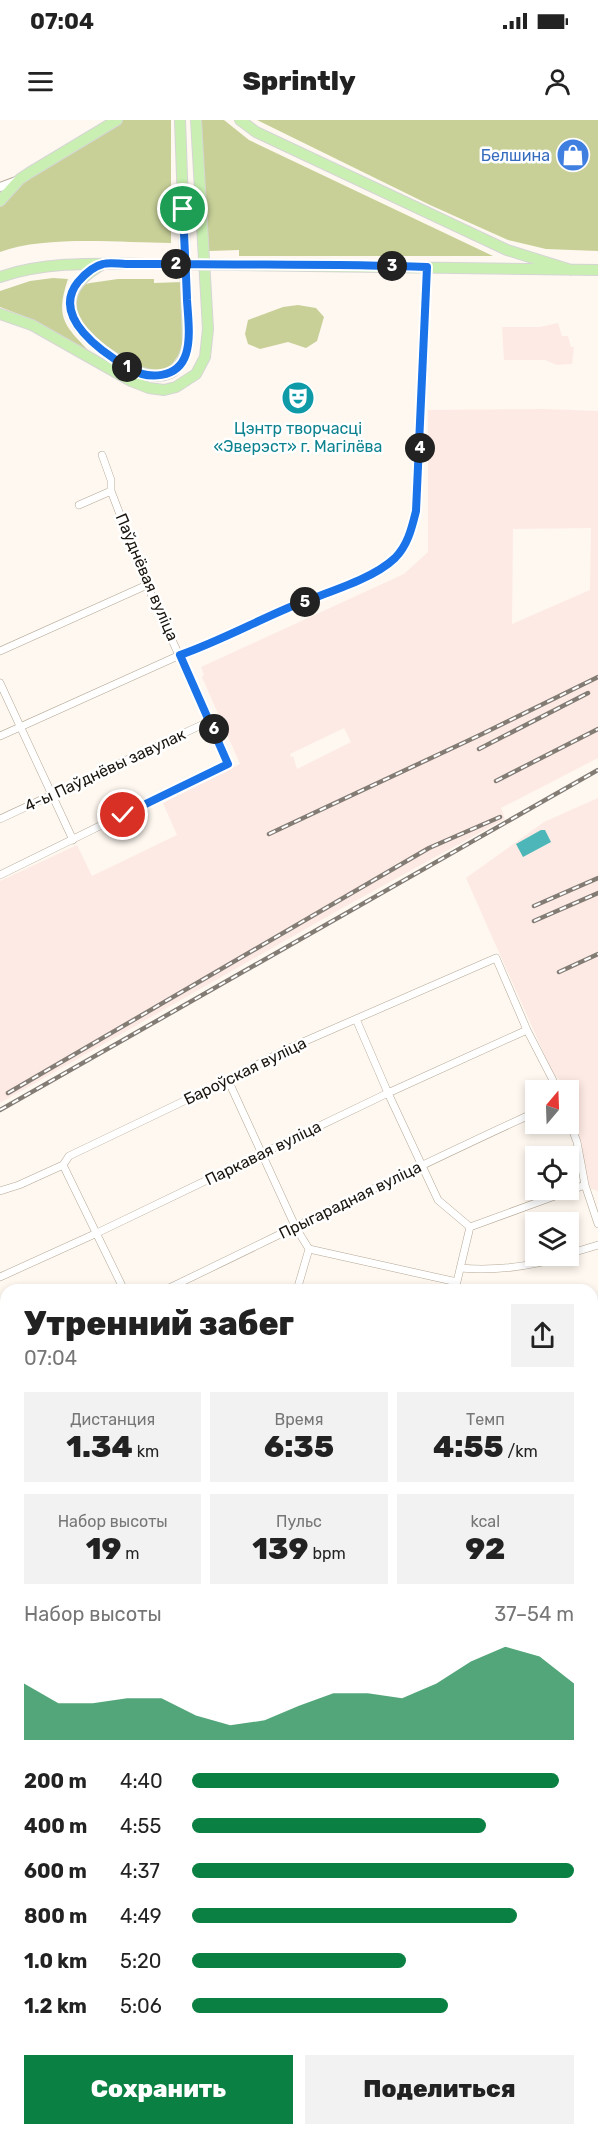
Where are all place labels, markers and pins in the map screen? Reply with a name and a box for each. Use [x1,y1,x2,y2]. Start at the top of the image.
shop icon: Белшина [555,137,591,173]
place label: Белшина [481,146,550,165]
pin [157,183,208,234]
pin: 2 [161,249,191,279]
pin: 3 [377,251,407,281]
pin: 1 [112,352,142,382]
theatre icon: Цэнтр творчасці «Эверэст» г. Магілёва [280,380,316,416]
place label: Цэнтр творчасці «Эверэст» г. Магілёва [214,419,382,456]
pin: 4 [405,433,435,463]
pin: 5 [290,587,320,617]
pin: 6 [199,714,229,744]
pin [97,789,148,840]

